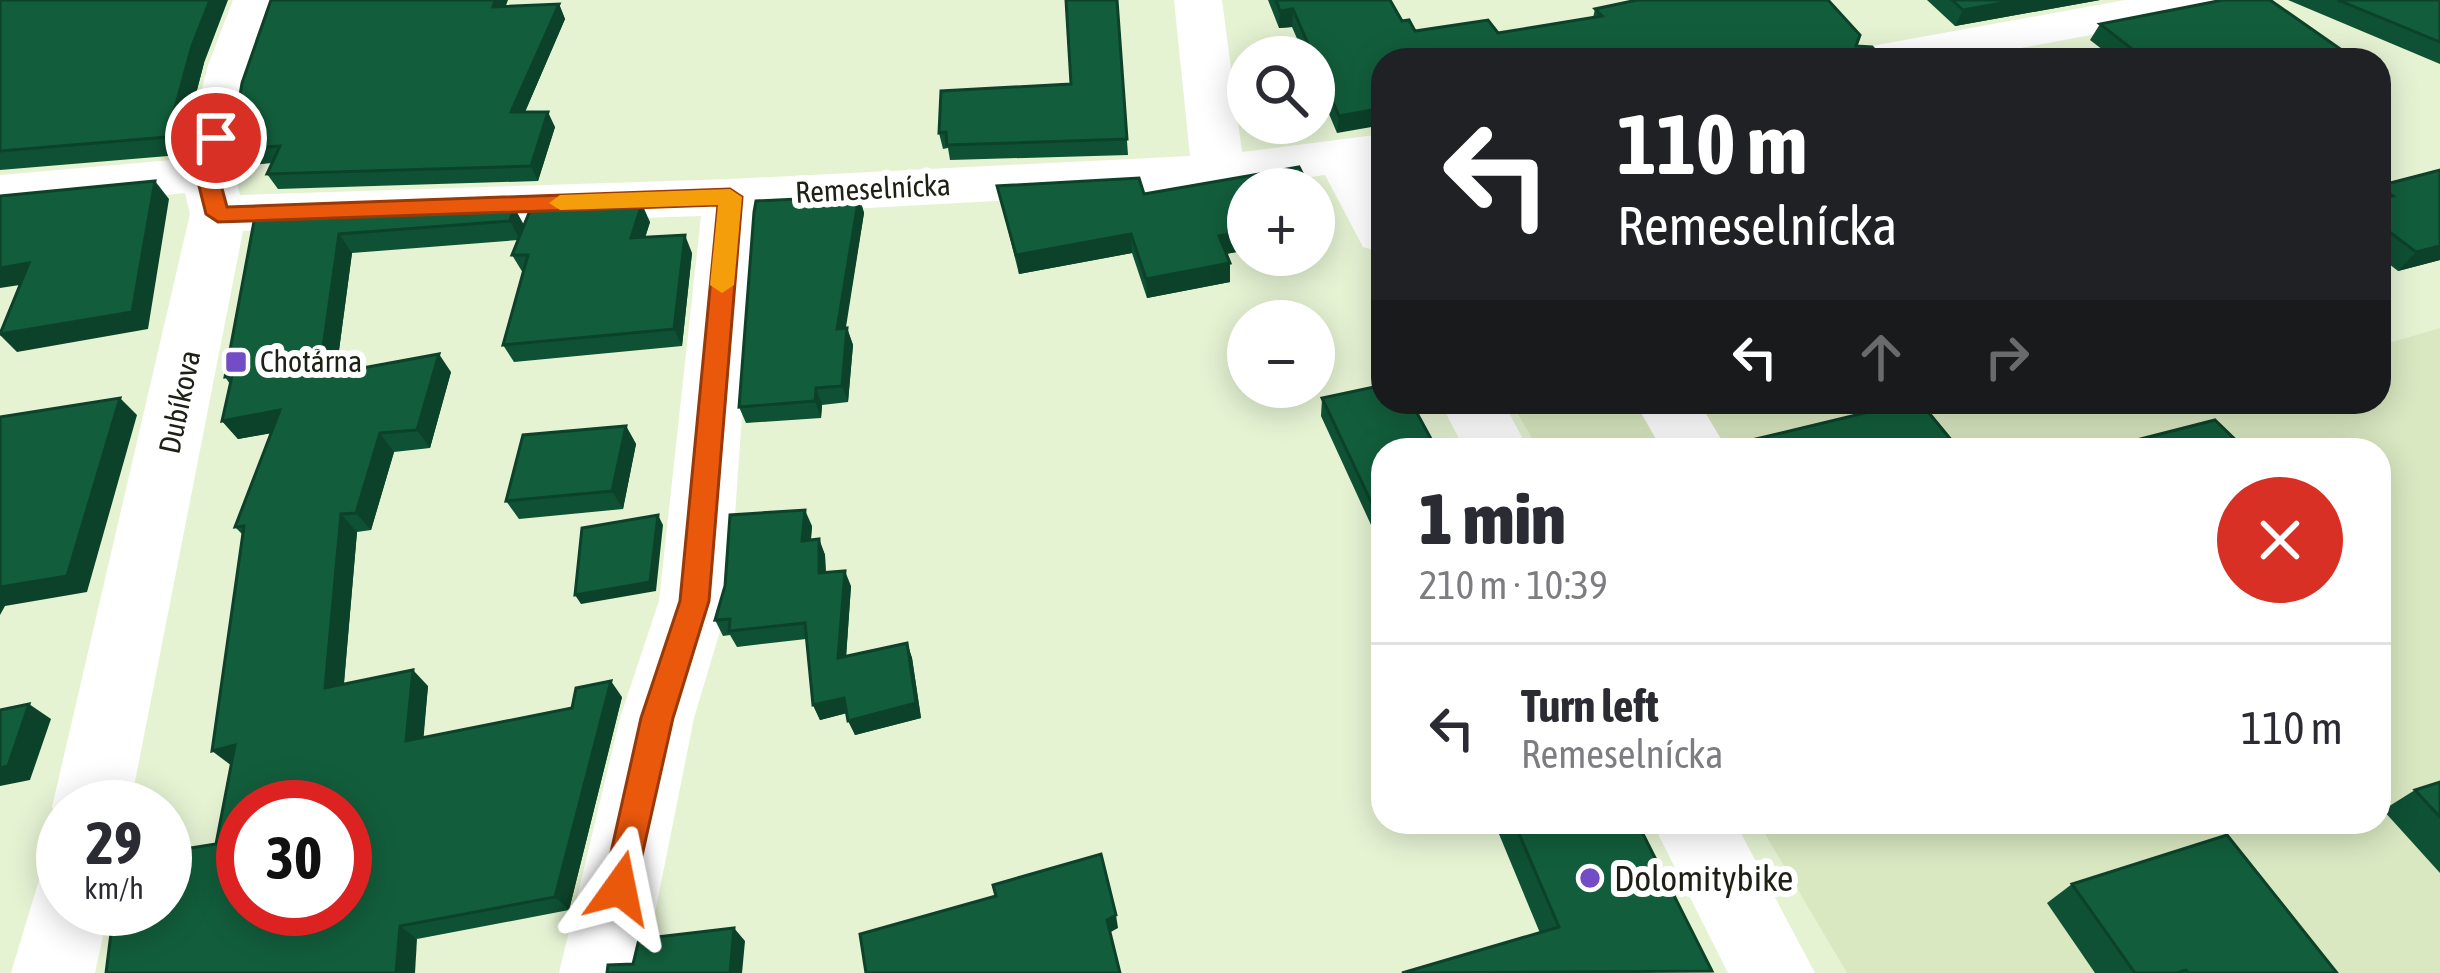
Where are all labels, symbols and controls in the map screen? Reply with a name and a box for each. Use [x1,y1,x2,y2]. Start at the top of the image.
map controls [1227,36,1335,408]
button: search [1227,36,1335,144]
pin [165,87,267,189]
icon: left [1419,96,1575,252]
text: 110 m [1617,96,1807,192]
icon: arrive [183,105,249,171]
street label: Remeselnícka [794,167,952,209]
button: + [1227,168,1335,276]
text: Remeselnícka [1617,195,1897,256]
button: − [1227,300,1335,408]
icon: left [1722,324,1788,390]
icon: ahead [1848,324,1914,390]
icon: right [1974,324,2040,390]
place label: Chotárna [260,344,362,378]
street label: Dubíkova [151,347,207,457]
marker: Chotárna [223,349,249,375]
text: 1 min [1419,477,1566,559]
button: close [2217,477,2343,603]
text: 210 m · 10:39 [1419,563,1608,607]
text: Turn left [1521,680,1659,732]
icon: left [1419,695,1485,761]
text: 110 m [2241,702,2343,754]
text: Remeselnícka [1521,732,1723,776]
speed limit sign: 30 [216,780,372,936]
text: 29 [86,808,142,877]
position arrow [557,825,683,951]
place label: Dolomitybike [1614,857,1793,899]
marker: Dolomitybike [1577,865,1603,891]
text: km/h [84,871,144,905]

